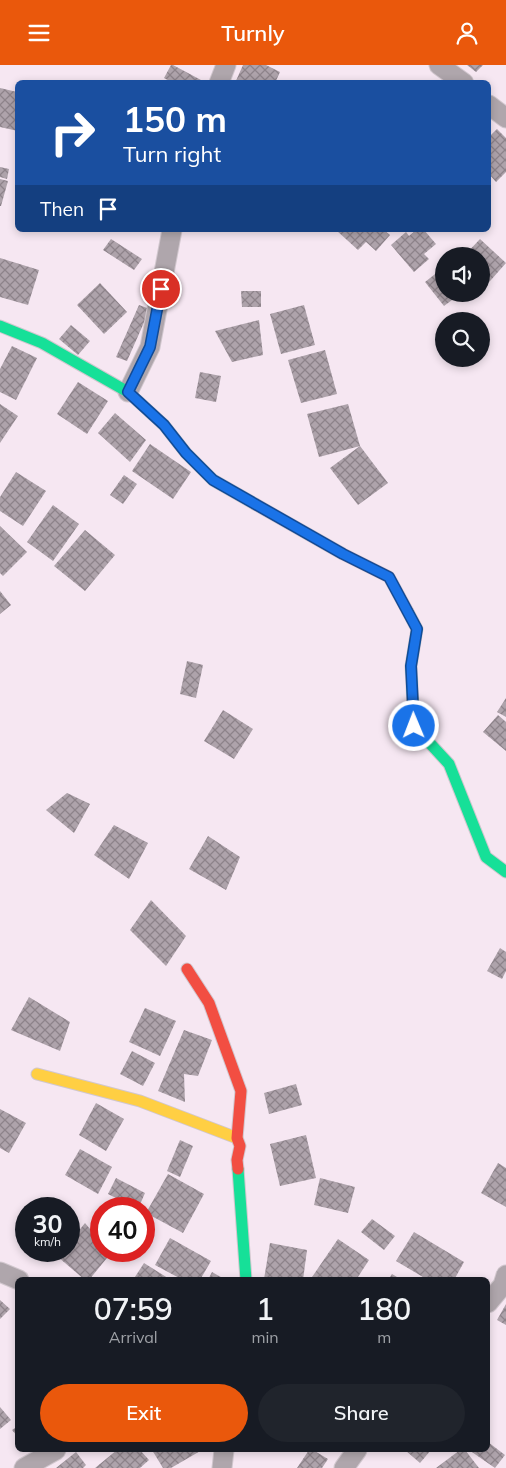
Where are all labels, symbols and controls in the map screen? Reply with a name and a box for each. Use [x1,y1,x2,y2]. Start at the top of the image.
icon: menu [25,19,53,47]
text: Turnly [221,19,285,47]
icon: person [453,19,481,47]
text: 150 m [123,97,227,141]
icon: right [40,100,105,165]
text: Turn right [123,140,221,168]
icon: arrive [94,195,122,223]
text: Then [40,197,84,221]
map controls [435,247,490,367]
button: sound [435,247,490,302]
pin [140,268,182,310]
icon: arrive [147,275,175,303]
button: search [435,312,490,367]
position arrow [387,699,439,751]
speed limit sign: 40 [90,1197,155,1262]
text: 30 [32,1208,63,1239]
text: km/h [34,1234,61,1249]
text: 07:59 [94,1290,173,1328]
text: 1 [256,1290,274,1328]
text: 180 [357,1290,411,1328]
text: Arrival [109,1327,158,1347]
text: min [251,1327,279,1347]
text: m [377,1327,391,1347]
button: Exit [40,1384,248,1442]
button: Share [258,1384,465,1442]

